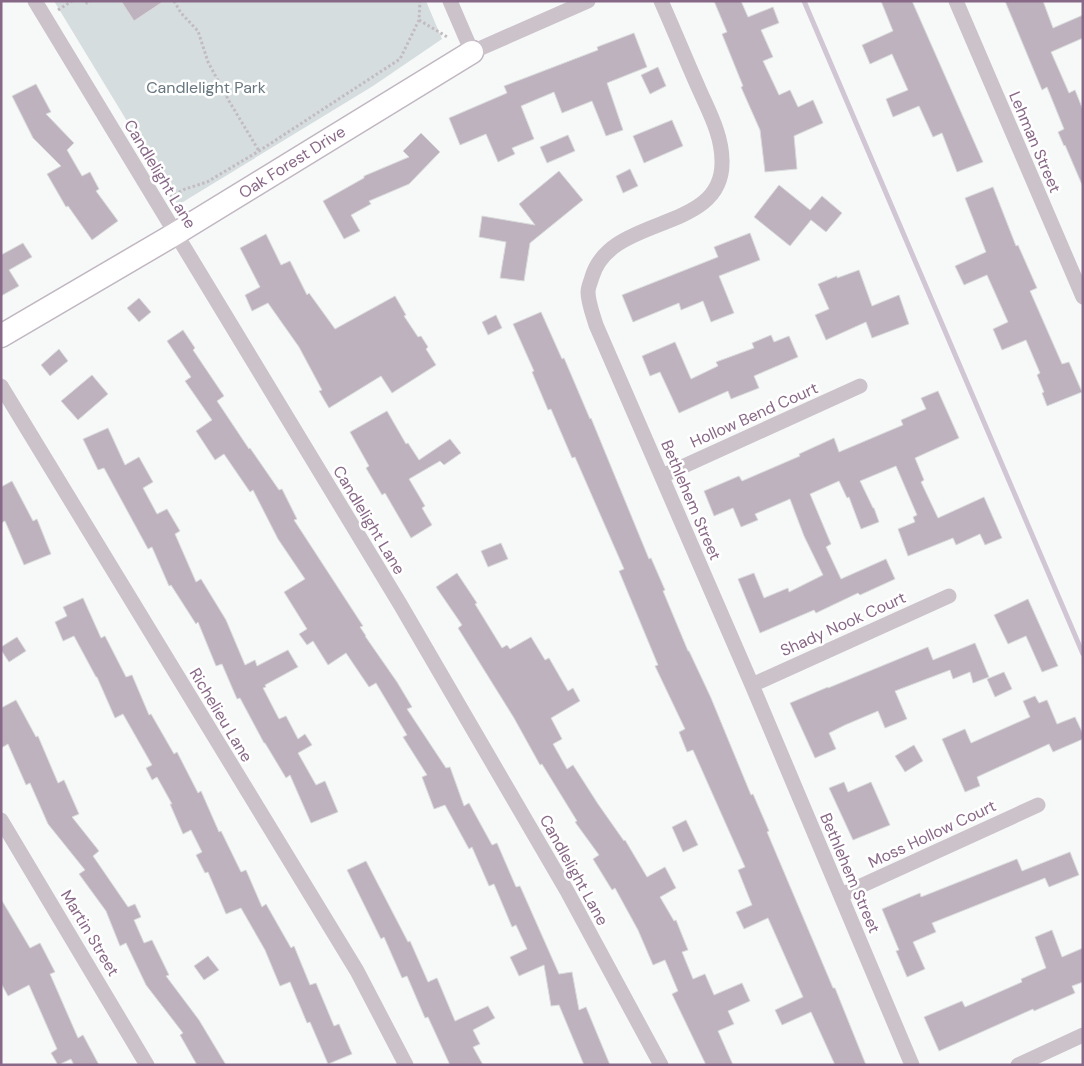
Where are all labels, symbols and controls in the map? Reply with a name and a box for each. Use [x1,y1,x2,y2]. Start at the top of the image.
park label: Candlelight Park [146,77,266,98]
street label: Lehman Street [1004,88,1066,196]
street label: Candlelight Lane [119,116,201,232]
street label: Oak Forest Drive [235,121,349,203]
street label: Hollow Bend Court [687,377,821,453]
street label: Bethlehem Street [656,437,726,563]
street label: Candlelight Lane [328,462,410,578]
street label: Shady Nook Court [777,587,909,661]
street label: Richelieu Lane [185,664,257,766]
street label: Moss Hollow Court [865,795,999,873]
street label: Bethlehem Street [815,810,885,936]
street label: Candlelight Lane [535,811,613,929]
street label: Martin Street [56,886,124,980]

